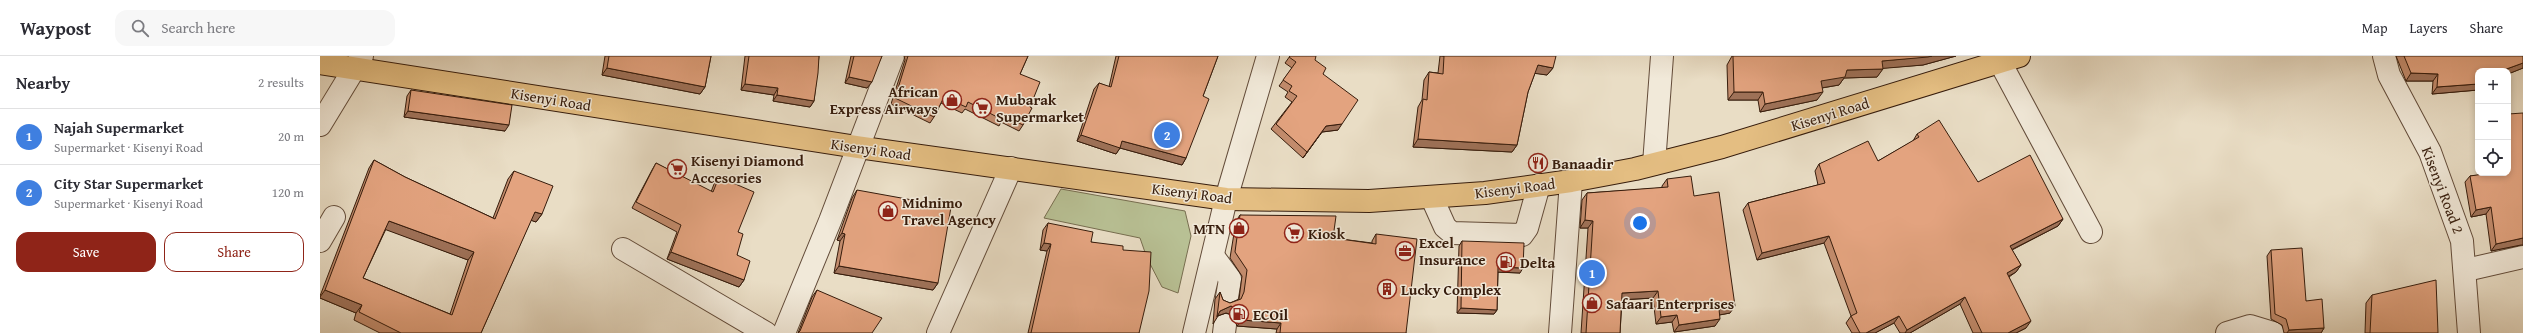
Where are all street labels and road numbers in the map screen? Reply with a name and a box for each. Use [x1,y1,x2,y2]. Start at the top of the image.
street label: Kisenyi Road [509,82,593,116]
street label: Kisenyi Road [1788,92,1872,136]
street label: Kisenyi Road [829,133,913,165]
street label: Kisenyi Road 2 [2417,144,2469,236]
street label: Kisenyi Road [1474,173,1556,203]
street label: Kisenyi Road [1151,178,1233,208]

